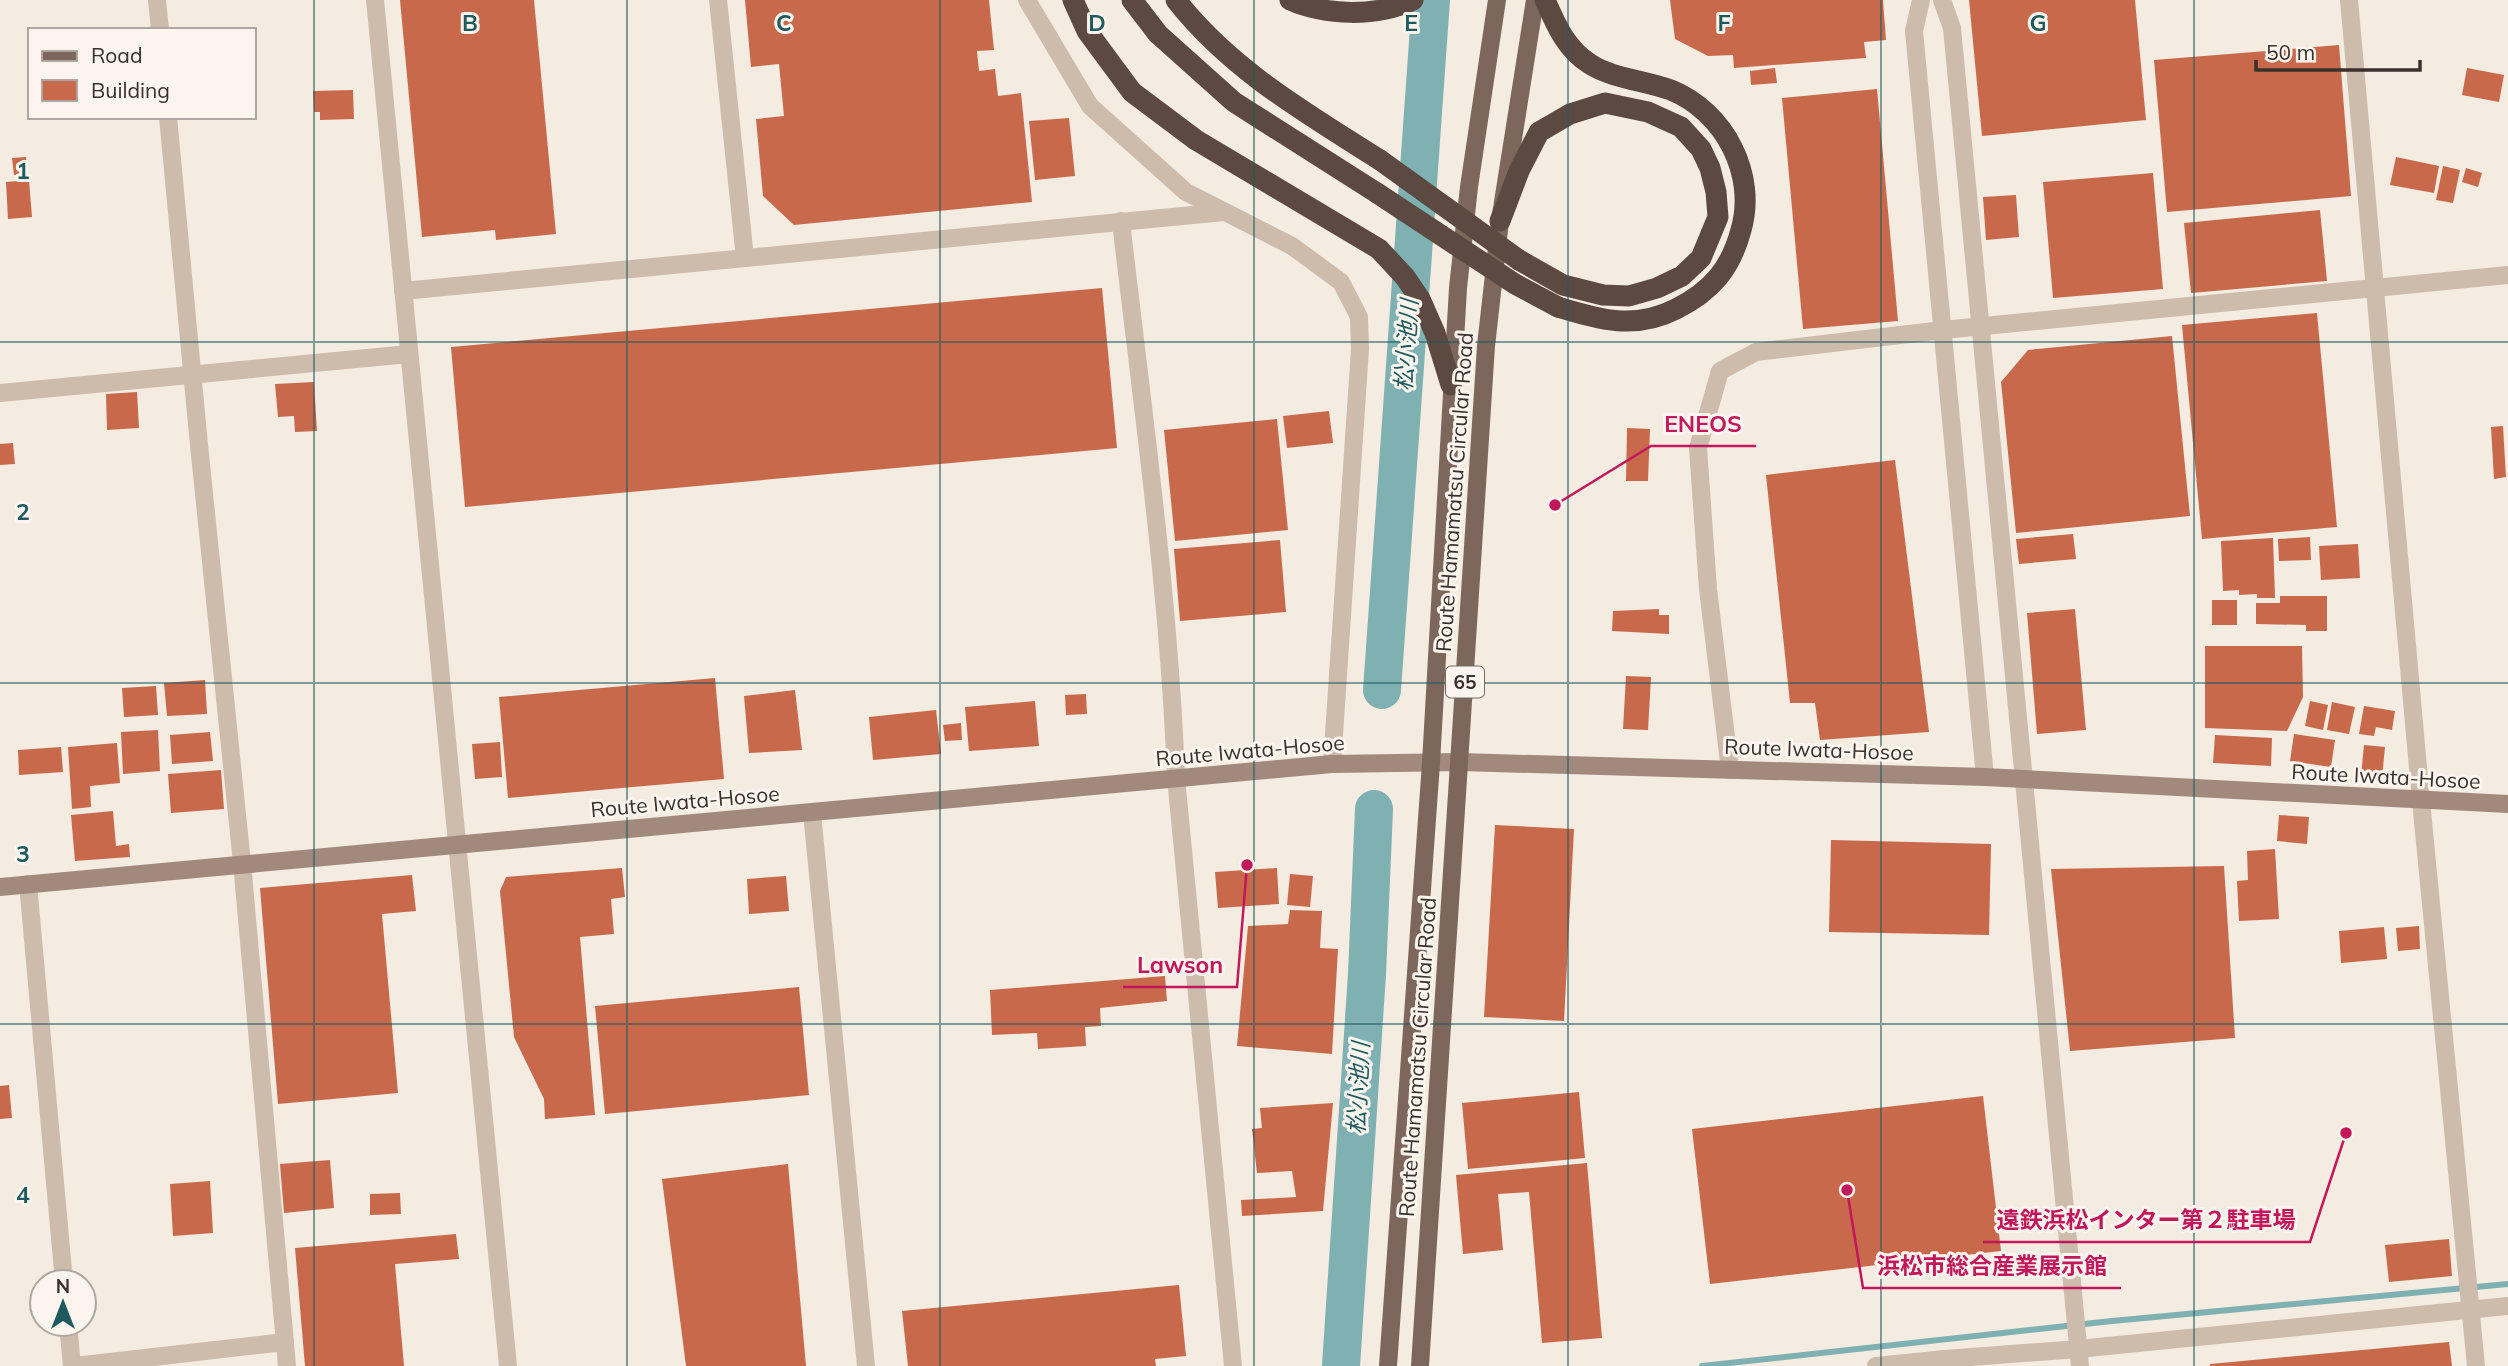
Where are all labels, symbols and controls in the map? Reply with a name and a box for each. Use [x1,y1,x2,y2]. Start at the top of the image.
text: B [462,8,478,37]
text: C [776,8,792,37]
text: D [1088,8,1106,37]
text: E [1404,8,1418,37]
text: F [1717,8,1731,37]
text: G [2029,8,2047,37]
legend [28,28,256,119]
scale bar [2256,28,2420,72]
text: 50 m [2266,39,2315,65]
text: Road [91,42,142,68]
text: Building [91,77,170,103]
text: 1 [16,156,30,185]
water label: 松小池川 [1388,295,1424,392]
street label: Route Hamamatsu Circular Road [1430,331,1478,653]
callout: ENEOS [1651,402,1756,446]
text: ENEOS [1664,409,1742,438]
text: 2 [16,497,30,526]
road number: 65 [1446,666,1484,698]
street label: Route Iwata-Hosoe [1154,729,1346,771]
street label: Route Iwata-Hosoe [1724,733,1914,765]
street label: Route Iwata-Hosoe [2291,758,2481,794]
street label: Route Iwata-Hosoe [589,780,781,822]
text: 3 [16,839,30,868]
street label: Route Hamamatsu Circular Road [1393,896,1441,1218]
callout: Lawson [1123,943,1237,987]
text: Lawson [1137,950,1223,979]
water label: 松小池川 [1341,1038,1375,1135]
text: 4 [16,1180,30,1209]
callout: 遠鉄浜松インター第２駐車場 [1983,1198,2310,1242]
text: 遠鉄浜松インター第２駐車場 [1997,1205,2296,1234]
callout: 浜松市総合産業展示館 [1863,1244,2121,1288]
text: 浜松市総合産業展示館 [1877,1251,2107,1280]
north arrow [28,1268,98,1338]
text: N [56,1274,70,1298]

